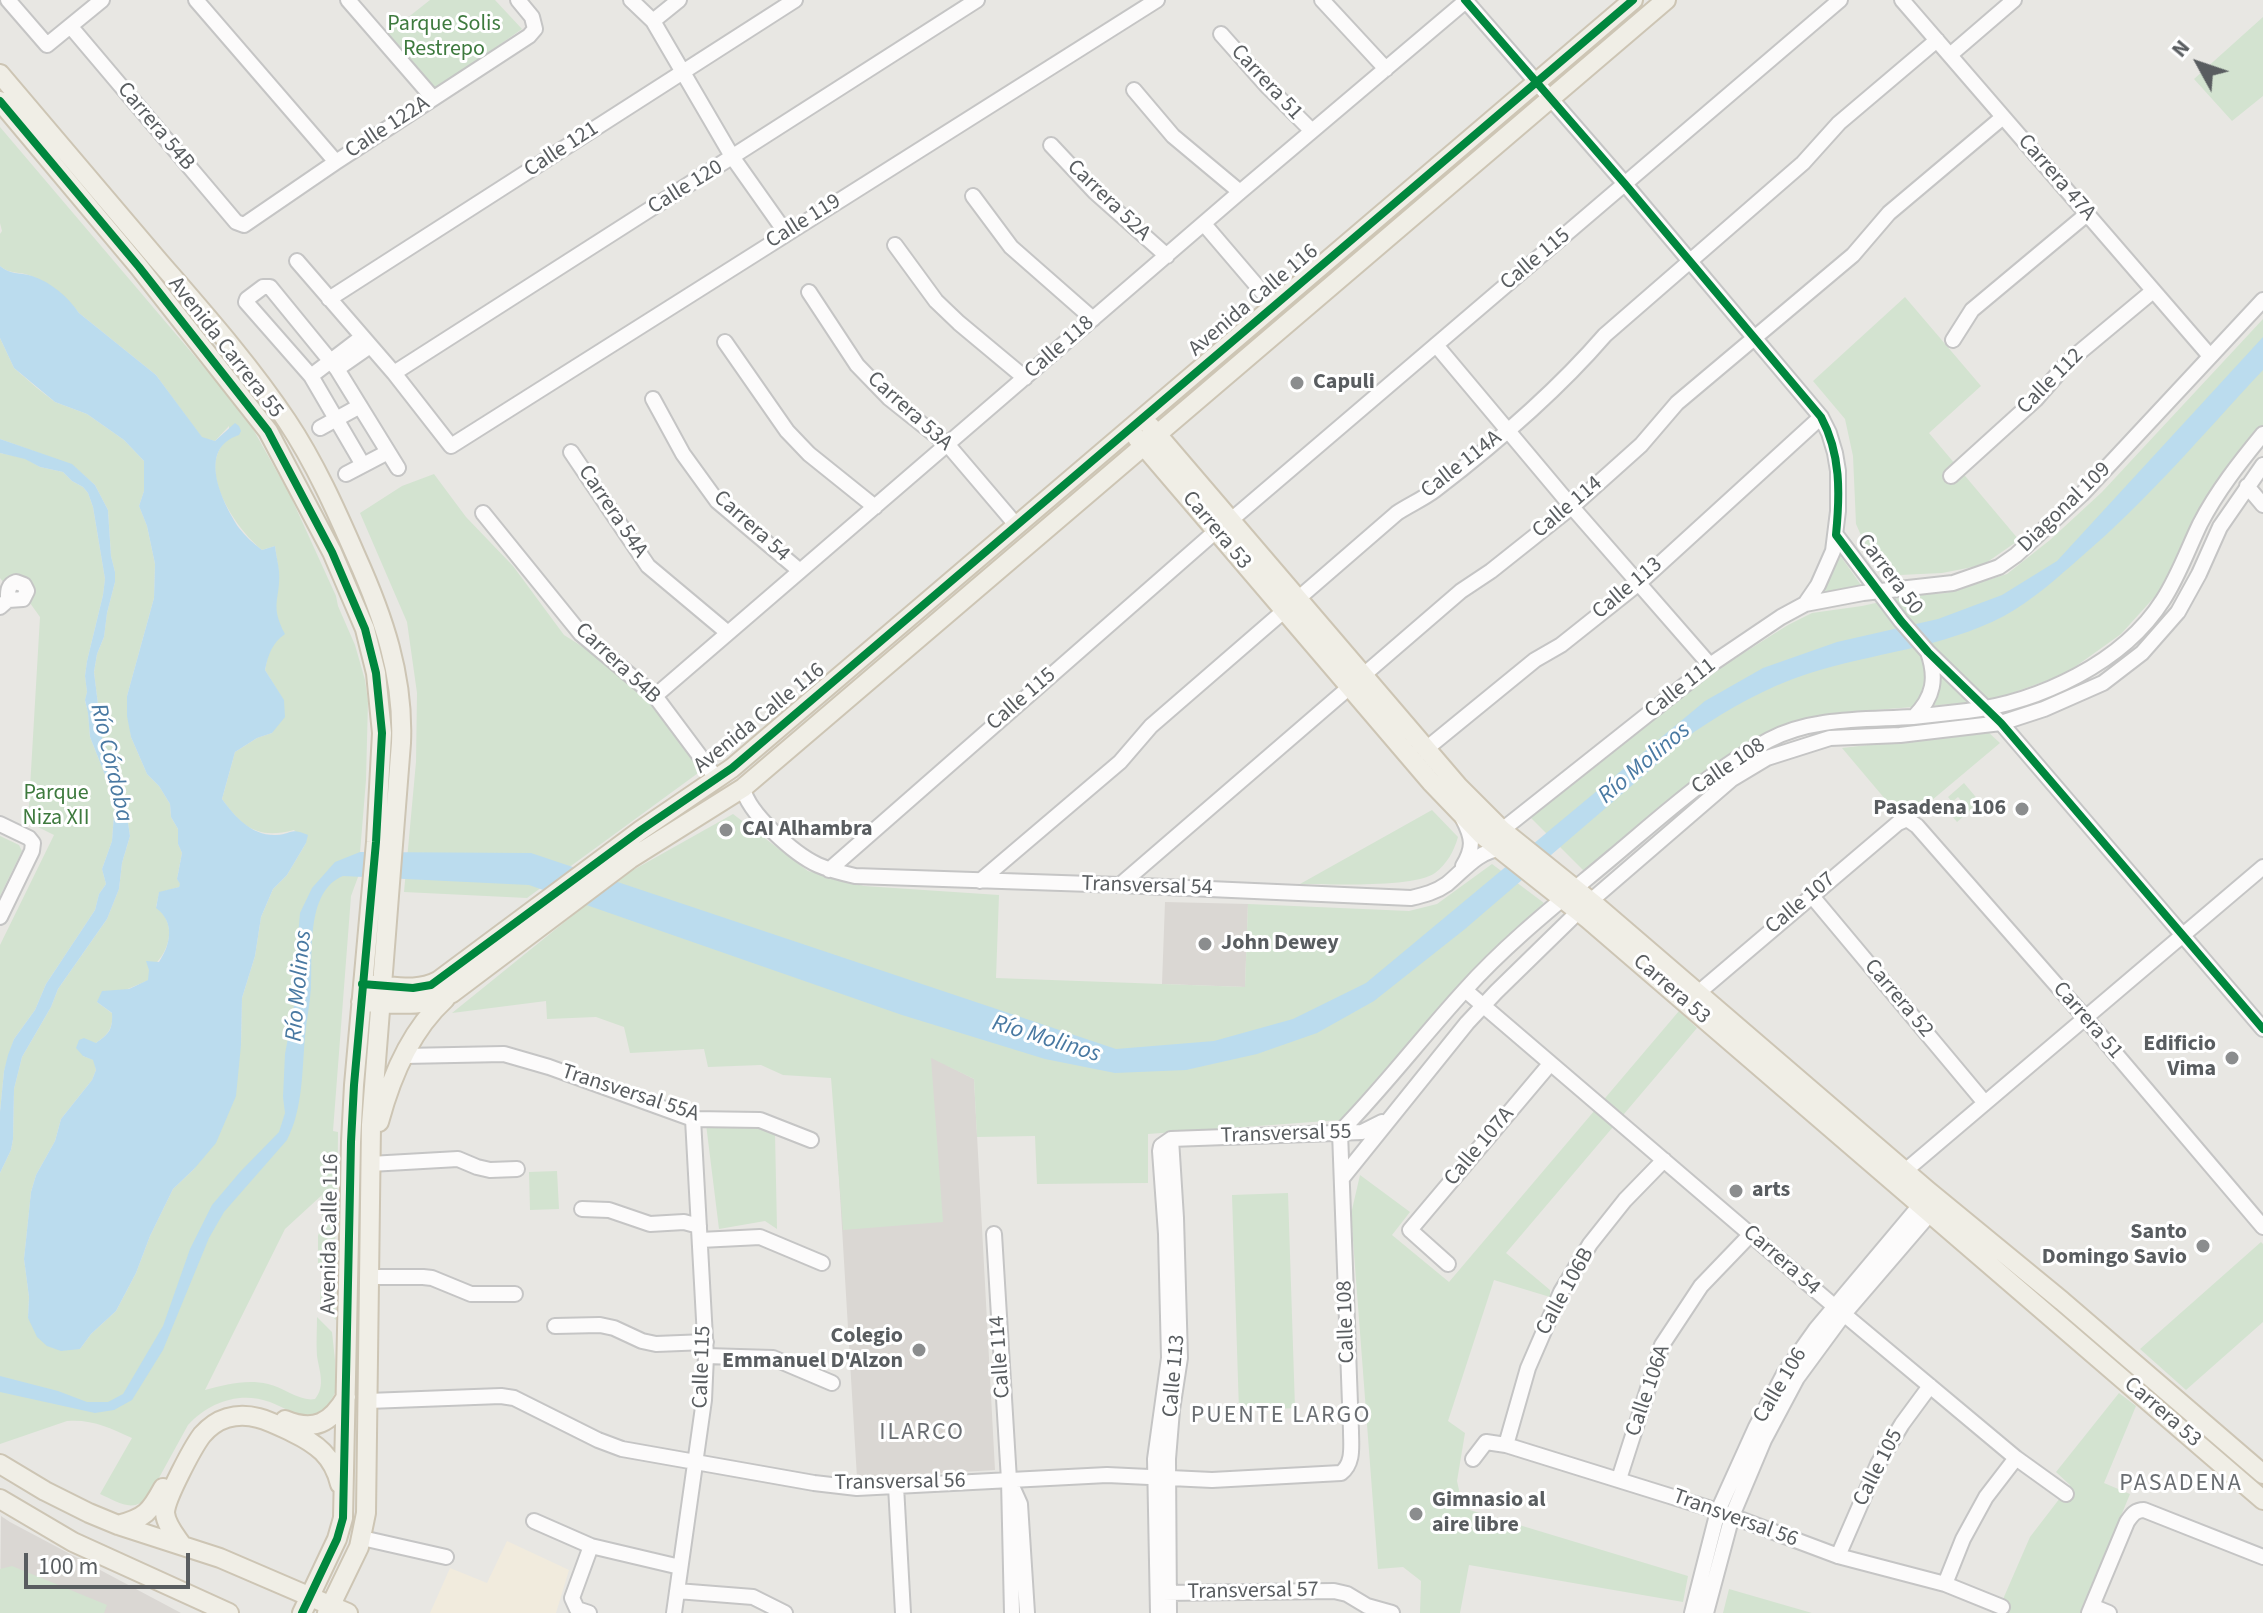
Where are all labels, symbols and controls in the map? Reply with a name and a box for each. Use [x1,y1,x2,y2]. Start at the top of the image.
park label: Parque Solis Restrepo [387,12,501,64]
north arrow [2159,24,2239,104]
text: N [2164,33,2198,64]
street label: Carrera 51 [1224,40,1308,126]
street label: Carrera 54B [110,78,200,176]
street label: Calle 122A [341,91,435,165]
street label: Calle 121 [520,116,604,184]
street label: Carrera 47A [2011,129,2101,227]
street label: Calle 120 [644,155,728,221]
street label: Carrera 52A [1061,155,1155,247]
street label: Calle 119 [762,189,846,255]
street label: Calle 115 [1496,223,1576,297]
street label: Avenida Calle 116 [1184,239,1324,363]
street label: Avenida Carrera 55 [162,272,288,424]
street label: Calle 118 [1020,311,1100,385]
street label: Calle 112 [2012,343,2090,421]
street label: Carrera 53A [861,367,957,457]
place label: Capuli [1313,370,1375,396]
marker: Capuli [1288,374,1306,392]
street label: Calle 114A [1416,425,1508,505]
street label: Diagonal 109 [2013,457,2117,559]
street label: Carrera 54A [571,461,653,563]
street label: Calle 114 [1528,471,1608,545]
street label: Carrera 54 [707,486,795,568]
street label: Carrera 53 [1176,486,1256,576]
street label: Carrera 50 [1850,529,1928,621]
street label: Calle 113 [1588,552,1668,626]
street label: Carrera 54B [569,618,665,710]
street label: Calle 111 [1640,653,1722,725]
street label: Avenida Calle 116 [689,658,831,780]
street label: Calle 115 [982,663,1062,737]
water label: Río Córdoba [82,701,138,825]
water label: Río Molinos [1593,717,1697,811]
street label: Calle 108 [1687,733,1771,801]
park label: Parque Niza XII [23,781,89,832]
place label: Pasadena 106 [1873,796,2006,822]
marker: Pasadena 106 [2013,800,2031,818]
place label: CAI Alhambra [742,817,873,843]
marker: CAI Alhambra [717,821,735,839]
street label: Calle 107 [1761,867,1841,941]
street label: Transversal 54 [1081,872,1213,902]
water label: Río Molinos [281,929,319,1043]
place label: John Dewey [1221,931,1339,957]
marker: John Dewey [1196,935,1214,953]
street label: Carrera 53 [1627,949,1715,1031]
street label: Carrera 52 [1858,954,1938,1044]
street label: Carrera 51 [2046,977,2128,1065]
water label: Río Molinos [988,1010,1104,1070]
place label: Edificio Vima [2143,1032,2216,1084]
marker: Edificio Vima [2223,1049,2241,1067]
street label: Transversal 55A [558,1059,702,1129]
street label: Calle 107A [1439,1102,1521,1192]
street label: Transversal 55 [1220,1120,1352,1150]
street label: Avenida Calle 116 [316,1153,346,1315]
place label: arts [1752,1178,1790,1204]
marker: arts [1727,1182,1745,1200]
street label: Carrera 54 [1737,1220,1825,1302]
place label: Santo Domingo Savio [2042,1220,2187,1272]
marker: Santo Domingo Savio [2194,1237,2212,1255]
street label: Calle 106B [1531,1244,1601,1340]
street label: Calle 108 [1332,1280,1362,1364]
street label: Calle 114 [985,1315,1017,1399]
place label: Colegio Emmanuel D'Alzon [722,1324,903,1376]
street label: Calle 115 [688,1325,718,1409]
street label: Calle 113 [1158,1334,1192,1418]
marker: Colegio Emmanuel D'Alzon [910,1341,928,1359]
street label: Calle 106A [1621,1342,1677,1440]
street label: Calle 106 [1748,1344,1814,1428]
street label: Carrera 53 [2118,1372,2206,1454]
district label: PUENTE LARGO [1191,1403,1371,1431]
district label: ILARCO [879,1420,965,1448]
street label: Calle 105 [1848,1425,1910,1511]
street label: Transversal 56 [834,1469,966,1497]
district label: PASADENA [2119,1471,2243,1499]
street label: Transversal 56 [1669,1484,1801,1554]
place label: Gimnasio al aire libre [1432,1488,1545,1540]
marker: Gimnasio al aire libre [1407,1505,1425,1523]
scale bar [28,1537,194,1587]
text: 100 m [38,1549,98,1584]
street label: Transversal 57 [1187,1578,1319,1606]

